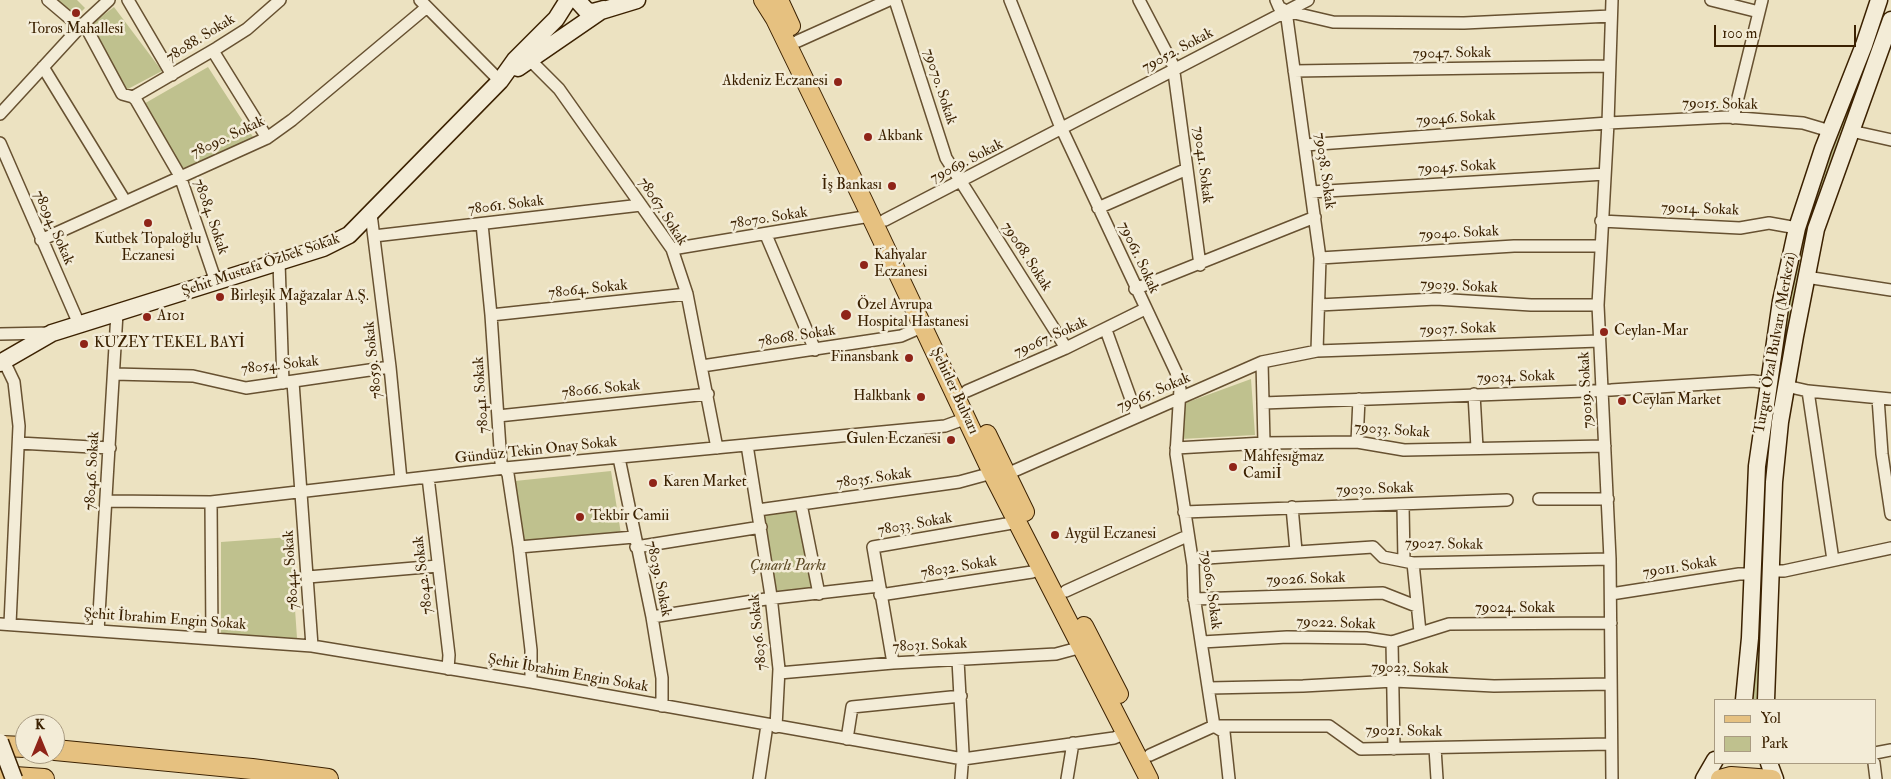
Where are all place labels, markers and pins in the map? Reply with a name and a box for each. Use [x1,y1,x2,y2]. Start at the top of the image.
marker: Toros Mahallesi [70,7,82,19]
place label: Toros Mahallesi [28,21,124,39]
place label: Akdeniz Eczanesi [722,73,828,91]
marker: Akdeniz Eczanesi [832,76,844,88]
place label: Akbank [878,128,923,146]
marker: Akbank [862,131,874,143]
place label: İş Bankası [822,177,882,195]
marker: İş Bankası [886,180,898,192]
marker: Kutbek Topaloğlu Eczanesi [142,217,154,229]
place label: Kutbek Topaloğlu Eczanesi [95,231,201,266]
place label: Kahyalar Eczanesi [874,247,927,282]
marker: Kahyalar Eczanesi [858,259,870,271]
place label: Birleşik Mağazalar A.Ş. [230,288,369,306]
marker: Birleşik Mağazalar A.Ş. [214,291,226,303]
place label: Özel Avrupa Hospital Hastanesi [857,297,969,332]
place label: A101 [157,308,185,326]
marker: Özel Avrupa Hospital Hastanesi [839,308,853,322]
marker: A101 [141,311,153,323]
place label: Ceylan-Mar [1614,323,1688,341]
marker: Ceylan-Mar [1598,326,1610,338]
place label: KUZEY TEKEL BAYİ [94,335,245,353]
marker: KUZEY TEKEL BAYİ [78,338,90,350]
place label: Finansbank [830,349,899,367]
marker: Finansbank [903,352,915,364]
place label: Halkbank [853,388,911,406]
marker: Halkbank [915,391,927,403]
place label: Ceylan Market [1632,392,1721,410]
marker: Ceylan Market [1616,395,1628,407]
place label: Gulen Eczanesi [846,431,941,449]
marker: Gulen Eczanesi [945,434,957,446]
place label: Mahfesığmaz Camiİ [1243,449,1324,484]
marker: Mahfesığmaz Camiİ [1227,461,1239,473]
place label: Karen Market [663,474,747,492]
marker: Karen Market [647,477,659,489]
place label: Tekbir Camii [590,508,669,526]
marker: Tekbir Camii [574,511,586,523]
place label: Aygül Eczanesi [1065,526,1156,544]
marker: Aygül Eczanesi [1049,529,1061,541]

